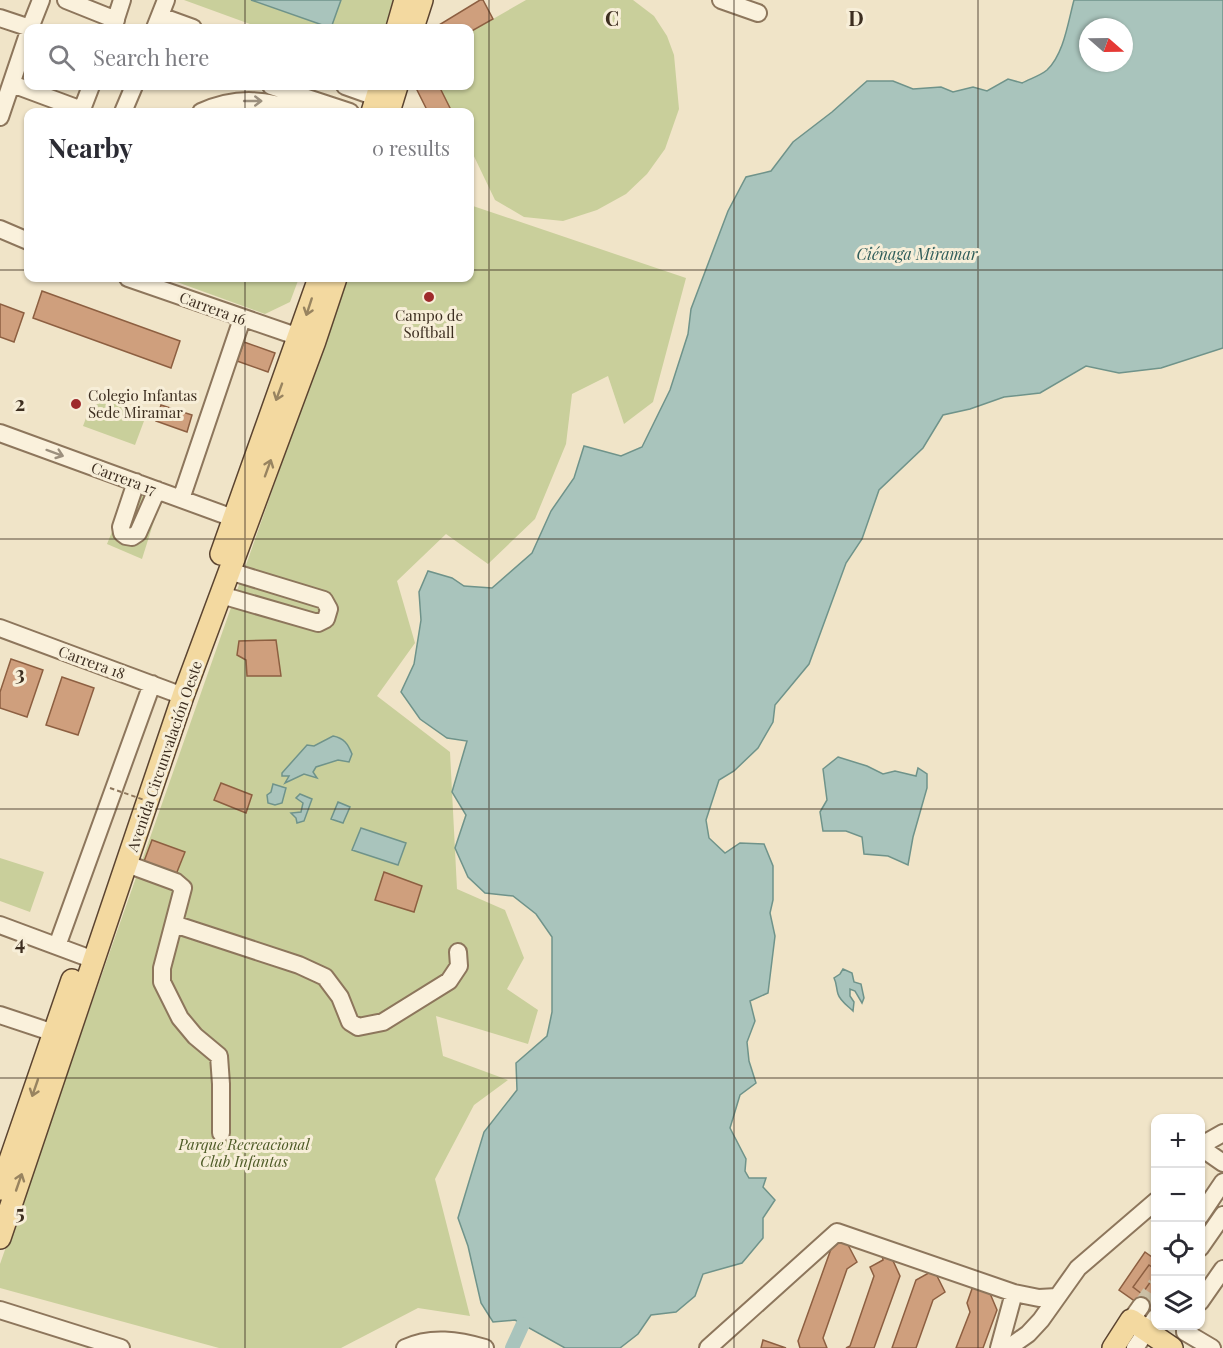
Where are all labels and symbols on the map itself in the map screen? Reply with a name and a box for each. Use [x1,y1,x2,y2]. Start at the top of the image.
text: C [605,4,619,31]
text: D [848,4,864,31]
north arrow [1079,18,1133,72]
one-way arrow [242,95,262,107]
water label: Ciénaga Miramar [856,243,979,264]
street label: Carrera 16 [177,287,249,329]
marker: Campo de Softball [422,290,436,304]
one-way arrow [302,297,313,316]
place label: Campo de Softball [395,305,463,342]
one-way arrow [273,383,284,401]
place label: Colegio Infantas Sede Miramar [88,385,197,422]
text: 2 [15,389,25,416]
marker: Colegio Infantas Sede Miramar [69,397,83,411]
one-way arrow [45,448,64,459]
street label: Carrera 17 [89,457,159,499]
one-way arrow [263,459,274,478]
street label: Carrera 18 [56,641,128,683]
street label: Avenida Circunvalación Oeste [122,658,206,855]
text: 3 [15,659,25,686]
text: 4 [15,928,25,955]
one-way arrow [28,1078,39,1097]
park label: Parque Recreacional Club Infantas [177,1134,310,1171]
one-way arrow [14,1173,25,1192]
text: 5 [15,1198,25,1225]

